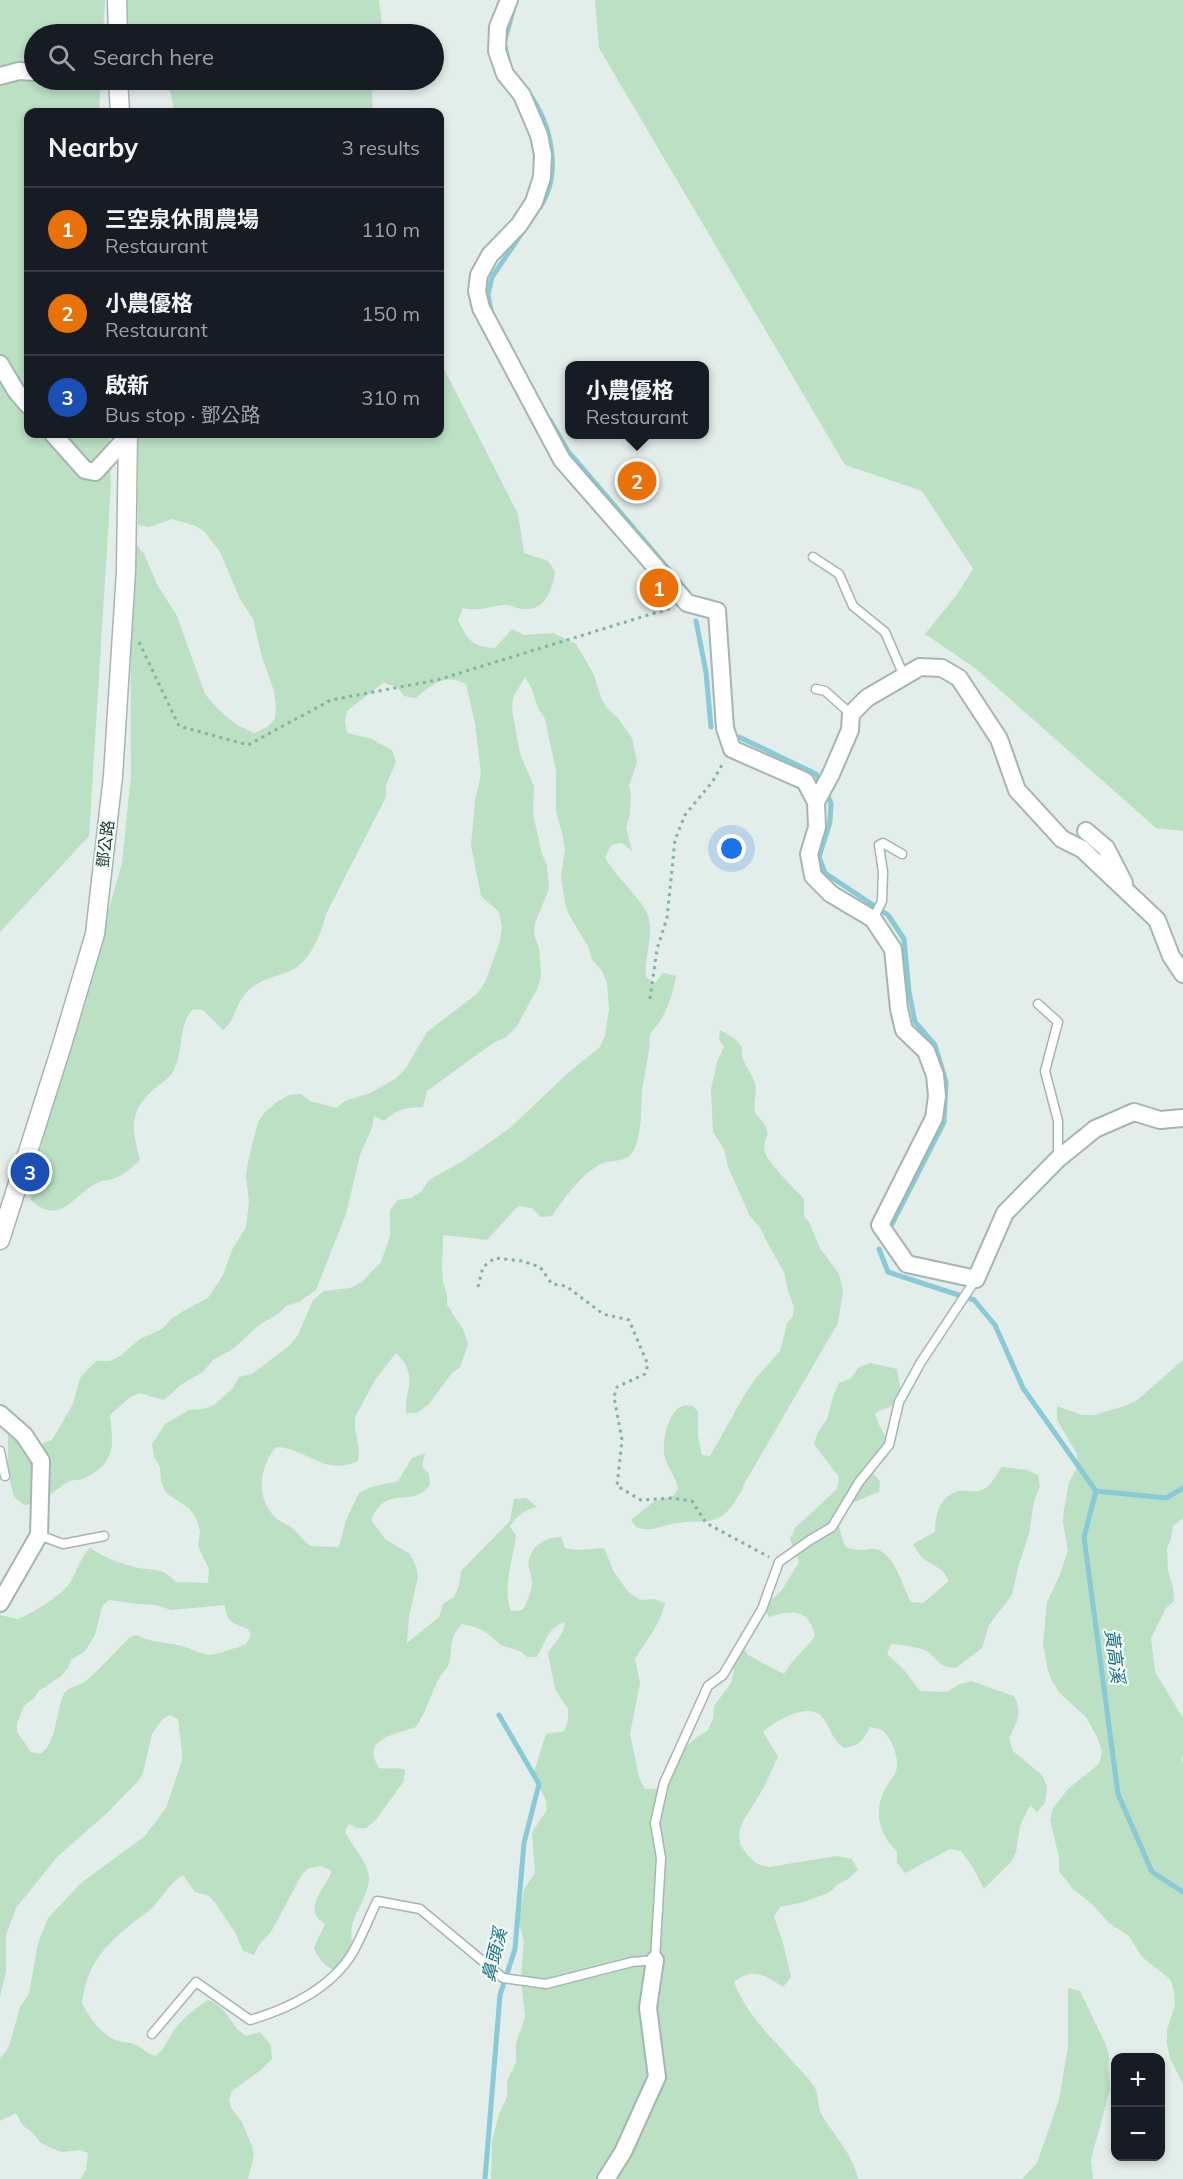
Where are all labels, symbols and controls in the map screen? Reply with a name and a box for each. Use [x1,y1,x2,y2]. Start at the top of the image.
search box [24,24,444,90]
icon: search [45,41,78,74]
text: Search here [93,43,214,71]
text: Nearby [48,131,138,164]
text: 3 results [342,135,420,160]
text: 三空泉休閒農場 [105,205,259,233]
text: 1 [62,217,74,242]
text: 110 m [361,217,420,242]
text: Restaurant [105,233,208,258]
text: 小農優格 [105,289,193,317]
text: 2 [62,301,74,326]
text: 150 m [361,301,420,326]
text: Restaurant [105,317,208,342]
popup [565,361,709,439]
text: 啟新 [105,371,149,399]
text: 小農優格 [586,376,674,404]
text: 3 [62,385,74,410]
text: 310 m [361,385,420,410]
text: Bus stop · 鄧公路 [105,402,260,427]
text: Restaurant [586,404,688,429]
pin: 2 [618,458,656,504]
pin: 1 [640,566,678,610]
street label: 鄧公路 [92,819,118,869]
your location [717,834,746,863]
pin: 3 [10,1150,50,1194]
water label: 黃高溪 [1100,1628,1130,1687]
water label: 鼻頭溪 [476,1923,512,1984]
map controls [1111,2053,1165,2161]
button: + [1111,2053,1165,2107]
button: − [1111,2107,1165,2161]

